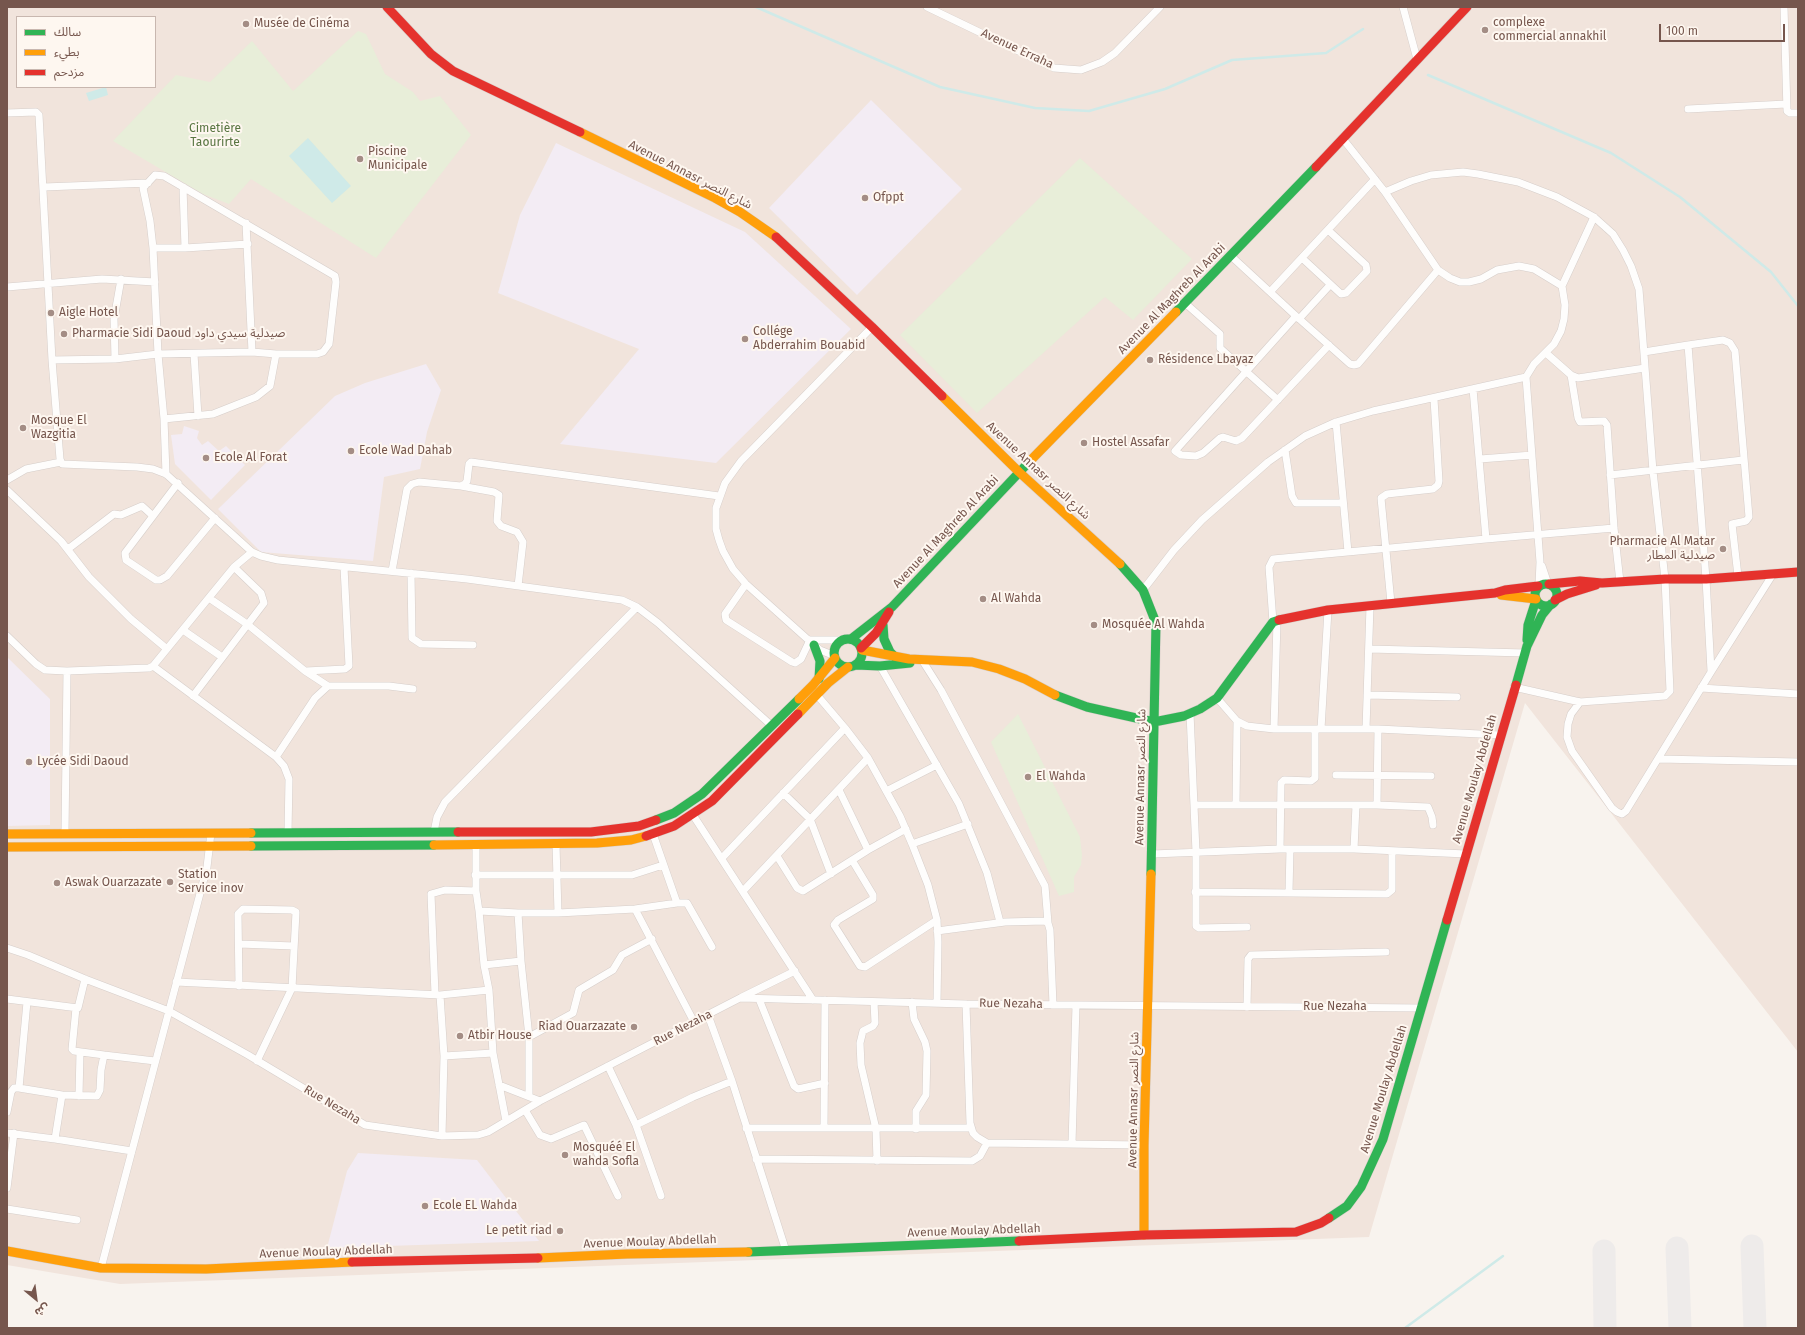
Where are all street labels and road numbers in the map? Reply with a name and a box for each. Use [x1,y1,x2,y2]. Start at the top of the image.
street label: Avenue Erraha [979,26,1055,72]
street label: Avenue Annasr شارع النصر [626,138,754,212]
street label: Avenue Al Maghreb Al Arabi [1115,241,1229,357]
street label: Avenue Annasr شارع النصر [983,419,1093,523]
street label: Avenue Al Maghreb Al Arabi [890,473,1002,591]
street label: Avenue Annasr شارع النصر [1133,709,1149,845]
street label: Avenue Moulay Abdellah [1450,713,1500,845]
street label: Rue Nezaha [979,996,1043,1012]
street label: Rue Nezaha [1303,1000,1367,1014]
street label: Rue Nezaha [651,1007,715,1049]
street label: Avenue Moulay Abdellah [1358,1023,1410,1155]
street label: Avenue Annasr شارع النصر [1126,1032,1142,1168]
street label: Rue Nezaha [301,1082,363,1128]
street label: Avenue Moulay Abdellah [907,1221,1041,1241]
street label: Avenue Moulay Abdellah [583,1232,717,1252]
street label: Avenue Moulay Abdellah [259,1242,393,1262]

